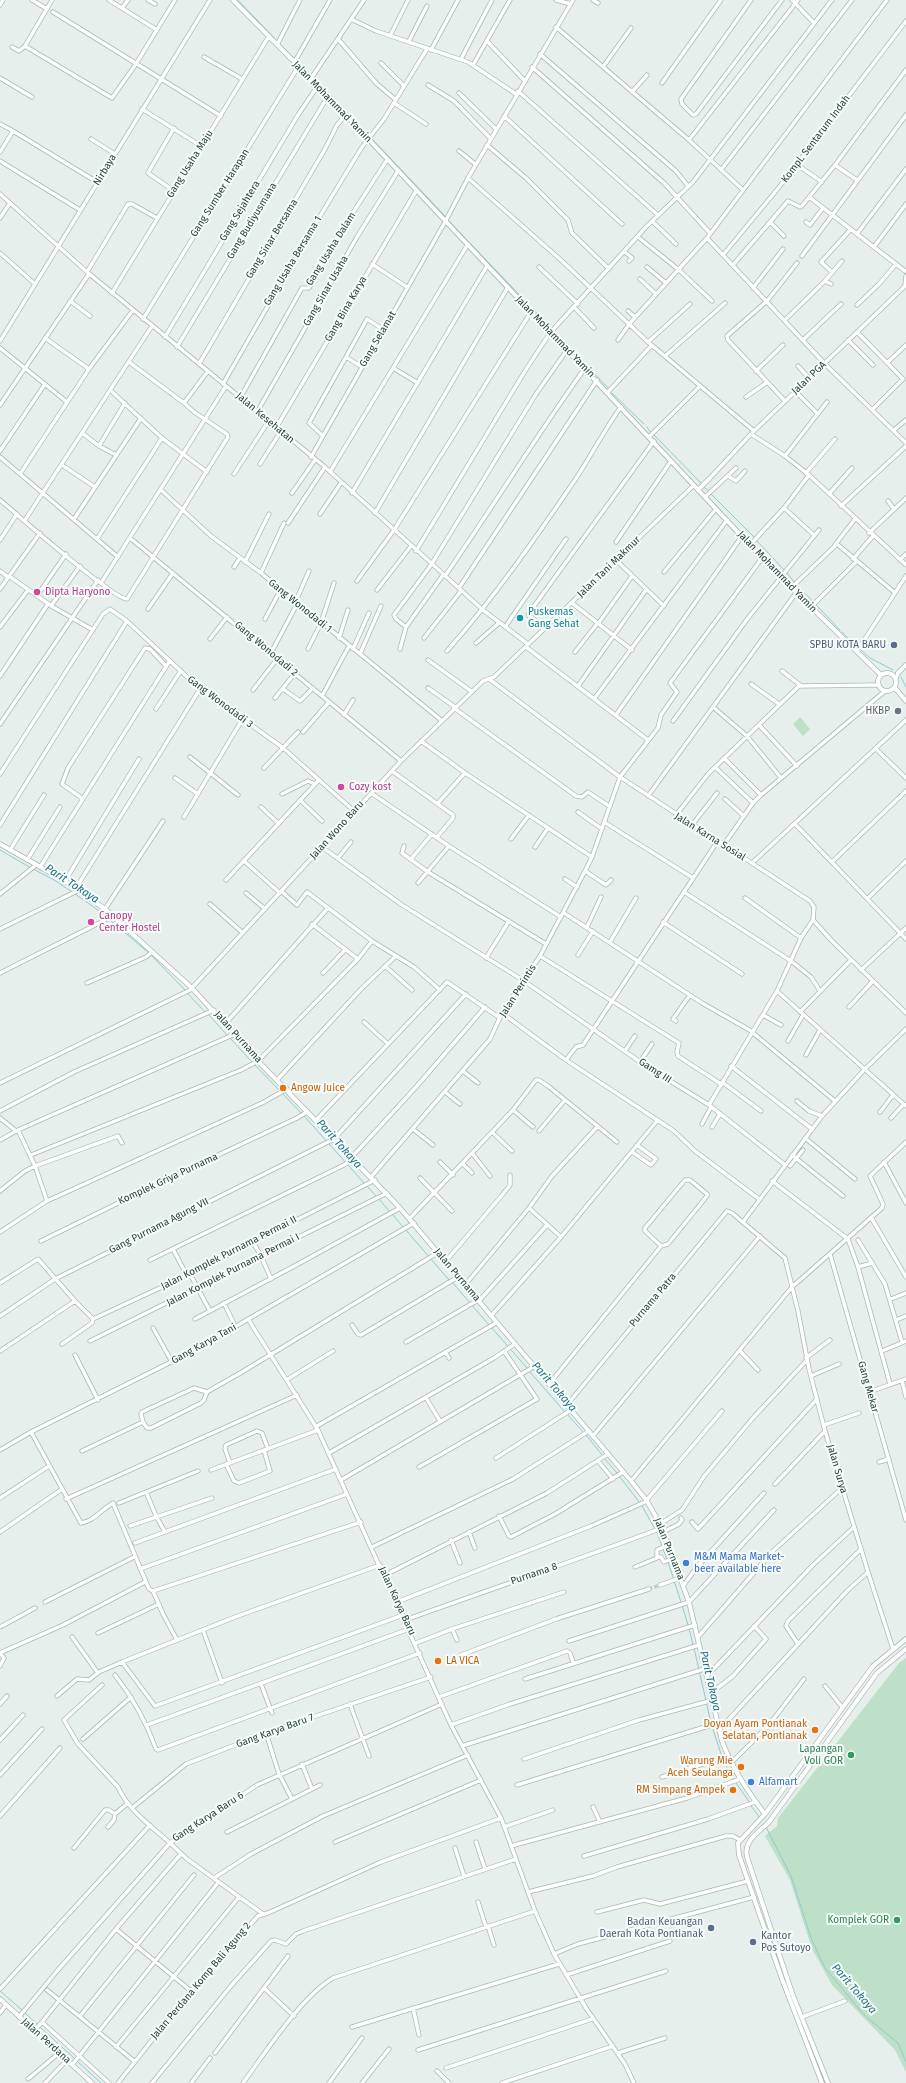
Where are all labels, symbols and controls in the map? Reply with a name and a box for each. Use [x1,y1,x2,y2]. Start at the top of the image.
street label: Jalan Mohammad Yamin [290,59,374,145]
street label: Kompl. Sentarum Indah [779,93,853,185]
street label: Gang Usaha Maju [164,128,216,200]
street label: Gang Sumber Harapan [188,147,252,239]
street label: Nirbaya [91,152,119,188]
street label: Gang Sejahtera [217,179,263,243]
street label: Gang Budiyusmana [224,181,280,261]
street label: Gang Sinar Bersama [243,197,301,281]
street label: Gang Usaha Dalam [304,210,358,288]
street label: Gang Usaha Bersama 1 [262,214,324,308]
street label: Gang Sinar Usaha [301,254,351,328]
street label: Gang Bina Karya [322,274,370,344]
street label: Jalan Mohammad Yamin [513,294,597,380]
street label: Gang Selamat [357,309,399,369]
street label: Jalan PGA [789,359,829,397]
street label: Jalan Kesehatan [233,390,297,446]
street label: Jalan Mohammad Yamin [735,529,819,615]
street label: Jalan Tani Makmur [575,534,643,600]
street label: Gang Wonodadi 1 [266,577,334,635]
place label: Dipta Haryono [45,586,110,598]
marker: Dipta Haryono [32,587,42,597]
place label: Puskemas Gang Sehat [528,606,579,630]
marker: Puskemas Gang Sehat [515,613,525,623]
street label: Gang Wonodadi 2 [232,619,300,679]
place label: SPBU KOTA BARU [810,639,886,651]
marker: SPBU KOTA BARU [889,640,899,650]
street label: Gang Wonodadi 3 [185,673,255,731]
place label: HKBP [865,705,890,717]
marker: HKBP [893,706,903,716]
place label: Cozy kost [349,781,391,793]
marker: Cozy kost [336,782,346,792]
street label: Jalan Wono Baru [308,798,366,862]
street label: Jalan Karna Sosial [672,810,748,864]
water label: Parit Tokaya [43,862,101,906]
place label: Canopy Center Hostel [99,910,160,934]
marker: Canopy Center Hostel [86,917,96,927]
street label: Jalan Perintis [497,962,539,1020]
street label: Jalan Purnama [212,1009,264,1065]
street label: Gamg III [636,1056,674,1086]
place label: Angow Juice [291,1082,345,1094]
marker: Angow Juice [278,1083,288,1093]
water label: Parit Tokaya [314,1117,364,1171]
street label: Komplek Griya Purnama [116,1151,220,1207]
street label: Gang Purnama Agung VII [107,1196,211,1256]
street label: Jalan Komplek Purnama Permai II [159,1213,299,1293]
street label: Jalan Komplek Purnama Permai I [164,1231,302,1309]
street label: Jalan Purnama [431,1246,483,1304]
street label: Purnama Patra [627,1271,679,1329]
street label: Gang Karya Tani [170,1321,238,1367]
water label: Parit Tokaya [529,1359,579,1415]
street label: Gang Mekar [855,1360,881,1414]
street label: Jalan Surya [824,1443,850,1495]
street label: Jalan Purnama [651,1516,687,1582]
place label: M&M Mama Market- beer available here [694,1551,784,1574]
marker: M&M Mama Market- beer available here [681,1558,691,1568]
street label: Purnama 8 [509,1560,559,1588]
street label: Jalan Karya Baru [376,1565,418,1637]
water label: Parit Tokaya [697,1650,723,1712]
place label: LA VICA [446,1655,479,1667]
marker: LA VICA [433,1656,443,1666]
street label: Gang Karya Baru 7 [235,1711,315,1751]
place label: Doyan Ayam Pontianak Selatan, Pontianak [703,1718,807,1742]
marker: Doyan Ayam Pontianak Selatan, Pontianak [810,1725,820,1735]
place label: Lapangan Voli GOR [799,1743,843,1766]
marker: Lapangan Voli GOR [846,1750,856,1760]
place label: Warung Mie Aceh Seulanga [667,1755,733,1778]
marker: Warung Mie Aceh Seulanga [736,1762,746,1772]
place label: Alfamart [759,1776,798,1788]
marker: Alfamart [746,1777,756,1787]
place label: RM Simpang Ampek [636,1784,725,1796]
marker: RM Simpang Ampek [728,1785,738,1795]
street label: Gang Karya Baru 6 [170,1789,246,1845]
place label: Komplek GOR [828,1914,889,1926]
marker: Komplek GOR [892,1915,902,1925]
place label: Badan Keuangan Daerah Kota Pontianak [600,1916,703,1940]
street label: Jalan Perdana Komp Bali Agung 2 [149,1920,253,2042]
marker: Badan Keuangan Daerah Kota Pontianak [706,1923,716,1933]
place label: Kantor Pos Sutoyo [761,1930,811,1954]
marker: Kantor Pos Sutoyo [748,1937,758,1947]
water label: Parit Tokaya [829,1961,879,2017]
street label: Jalan Perdana [19,2016,73,2066]

